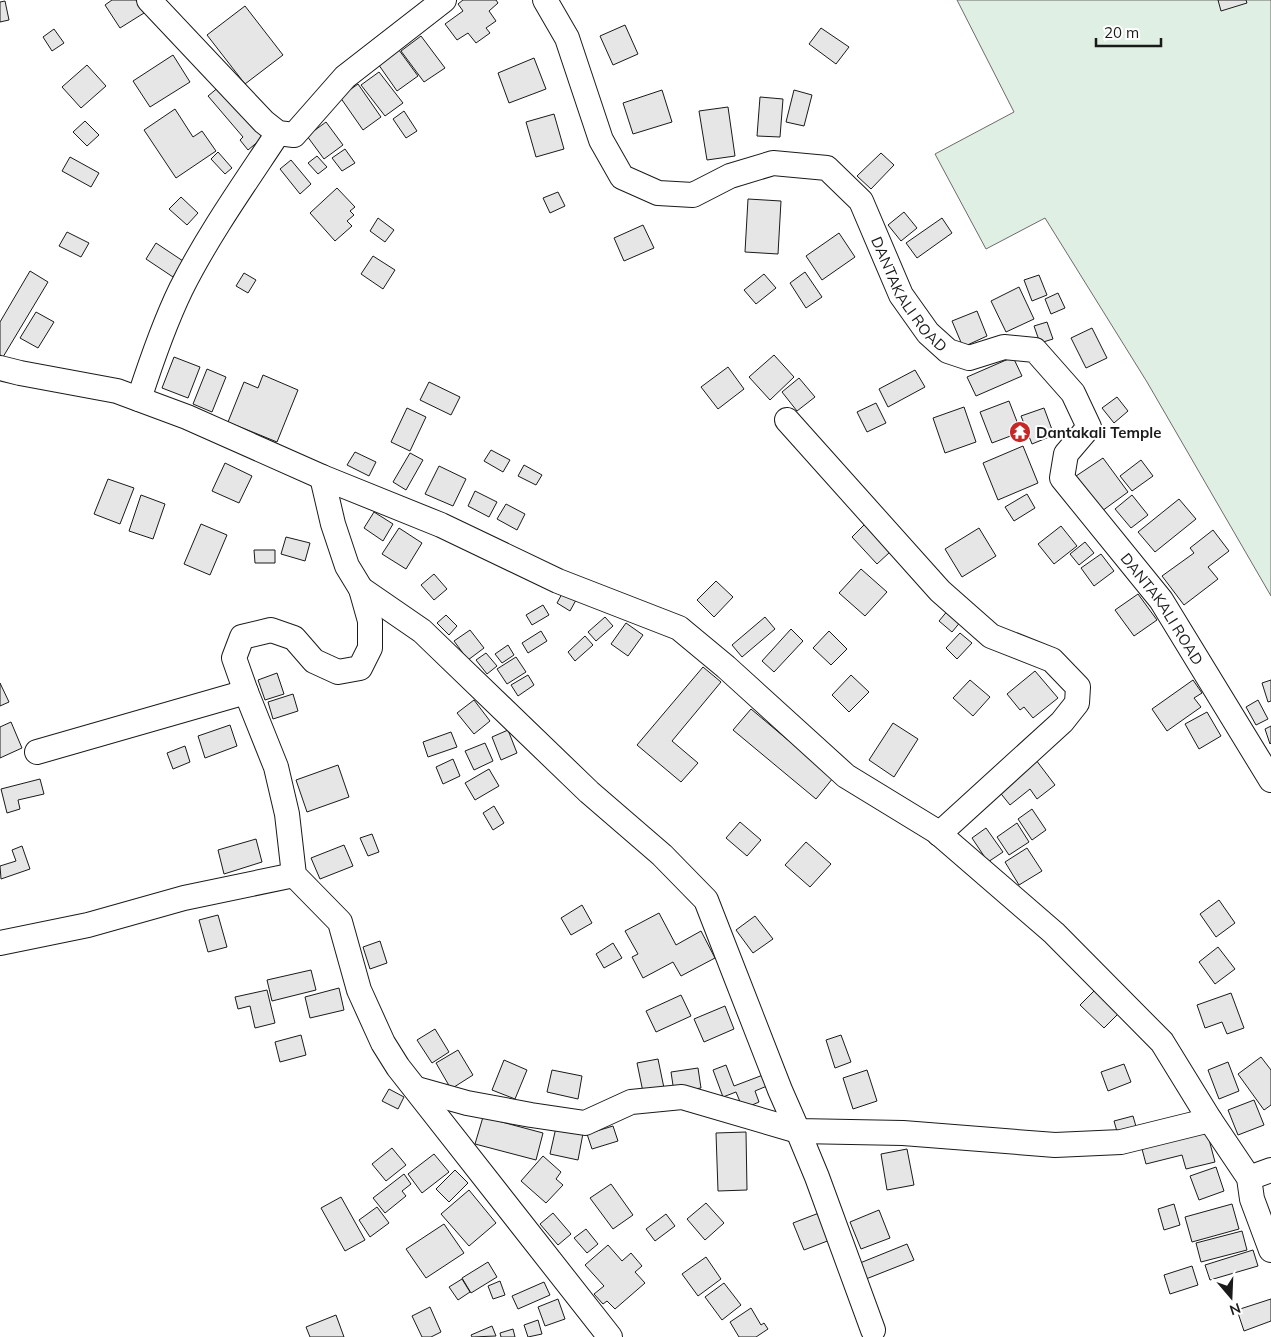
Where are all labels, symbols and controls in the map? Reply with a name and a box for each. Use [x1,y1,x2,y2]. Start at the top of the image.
scale bar [1096,15,1161,47]
text: 20 m [1104,23,1139,42]
street label: DANTAKALI ROAD [868,233,951,355]
temple icon: Dantakali Temple [1008,420,1032,444]
place label: Dantakali Temple [1036,423,1161,442]
street label: DANTAKALI ROAD [1117,549,1208,668]
north arrow [1206,1272,1256,1322]
text: N [1227,1299,1243,1320]

